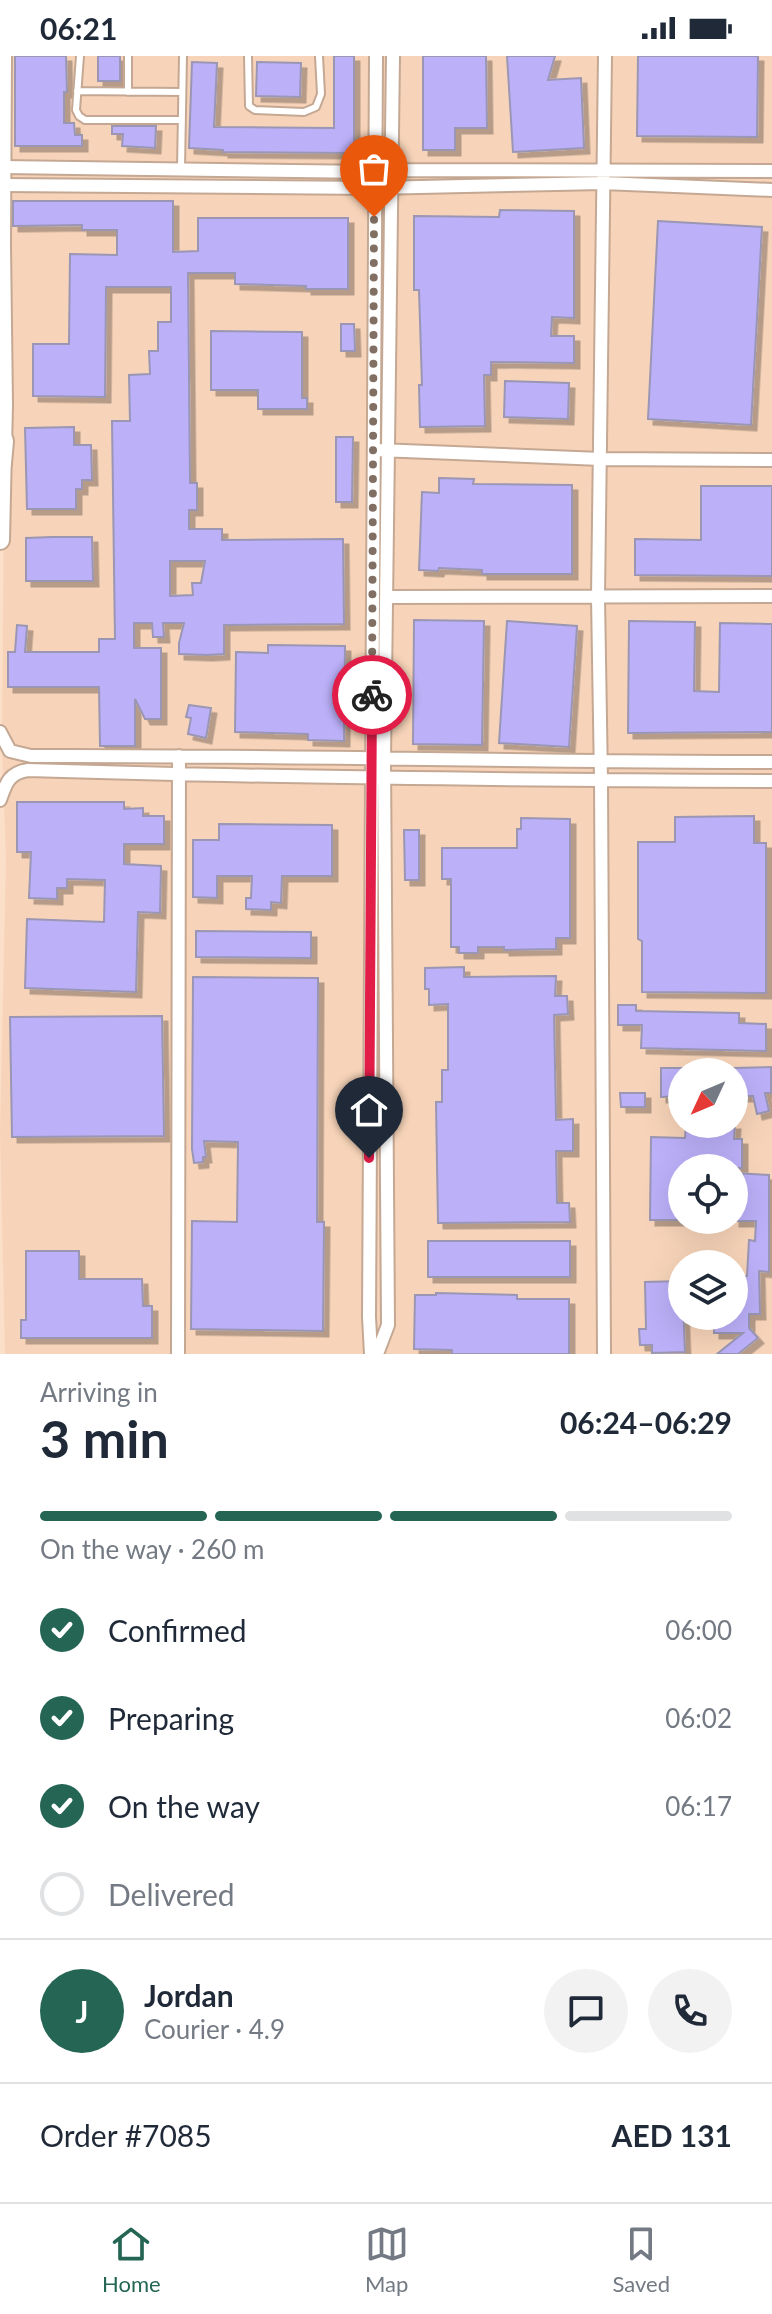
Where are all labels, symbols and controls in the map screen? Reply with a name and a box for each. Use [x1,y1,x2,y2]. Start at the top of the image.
text: 06:21 [40,10,117,46]
pin [340,135,408,217]
icon: bag [352,147,396,191]
courier [332,655,412,735]
icon: bike [350,673,394,717]
north arrow [668,1058,748,1138]
map controls [668,1058,748,1330]
pin [335,1076,403,1158]
icon: home [347,1088,391,1132]
button: locate [668,1154,748,1234]
button: layers [668,1250,748,1330]
text: Arriving in [40,1376,158,1408]
text: 06:24–06:29 [560,1404,732,1440]
text: 3 min [40,1407,169,1469]
text: On the way · 260 m [40,1533,264,1565]
icon: check [40,1608,84,1652]
text: Confirmed [108,1612,247,1648]
text: 06:00 [665,1614,732,1646]
icon: check [40,1696,84,1740]
text: Preparing [108,1700,234,1736]
text: 06:02 [665,1702,732,1734]
icon: check [40,1784,84,1828]
text: On the way [108,1788,260,1824]
text: 06:17 [665,1790,732,1822]
text: Delivered [108,1876,235,1912]
button: chat [544,1969,628,2053]
button: phone [648,1969,732,2053]
text: Jordan [144,1977,234,2013]
text: J [76,1993,88,2029]
text: Courier · 4.9 [144,2013,285,2045]
text: Order #7085 [40,2117,212,2153]
text: AED 131 [612,2117,732,2153]
tab: Home [102,2222,161,2297]
tab: Map [365,2222,409,2297]
tab: Saved [613,2222,670,2297]

